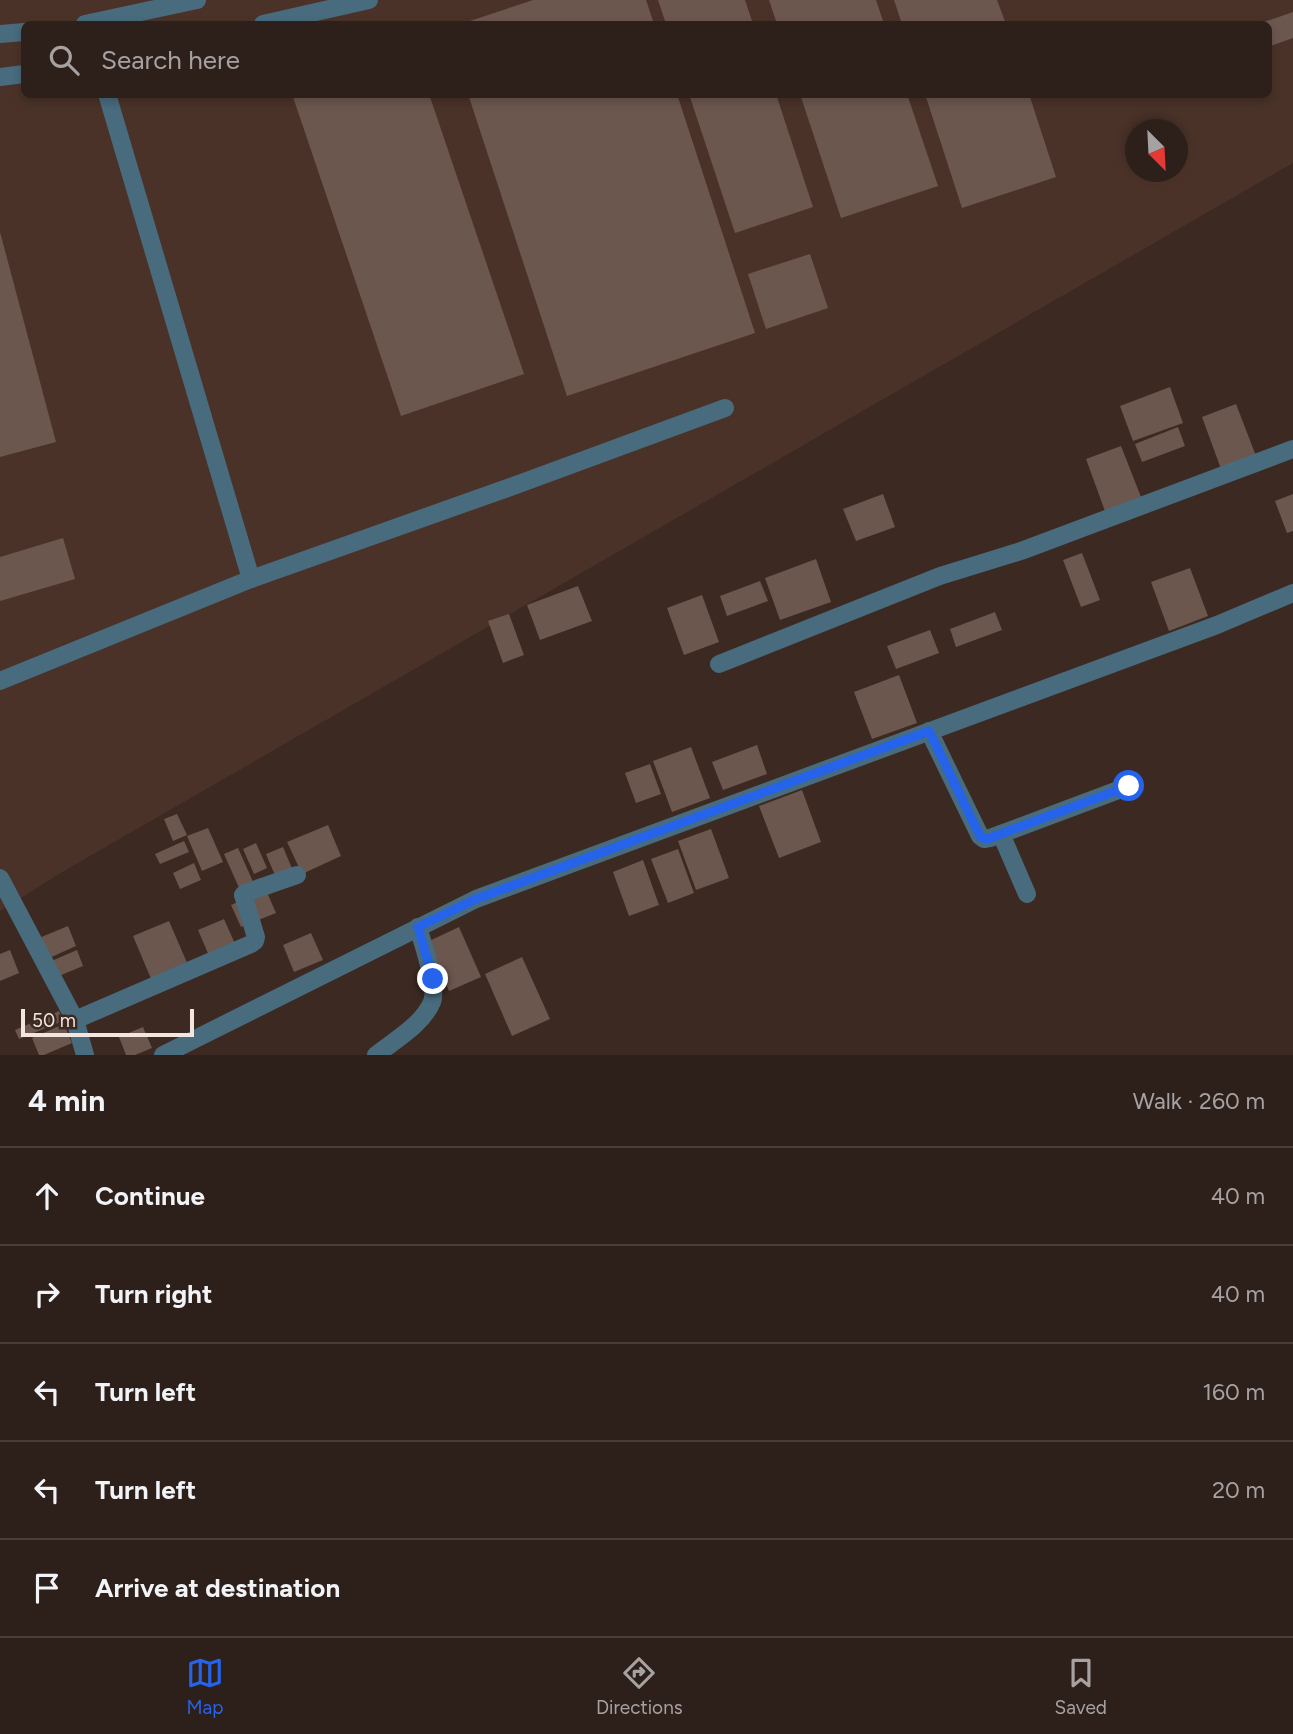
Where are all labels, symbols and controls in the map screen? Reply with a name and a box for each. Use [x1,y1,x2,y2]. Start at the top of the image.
search box [21,21,1272,98]
icon: search [45,41,83,79]
text: Search here [101,44,240,76]
north arrow [1125,119,1188,182]
route start [1113,770,1144,801]
route end [417,963,448,994]
scale bar [21,1006,194,1038]
text: 50 m [32,1009,76,1032]
text: 4 min [28,1082,105,1119]
text: Walk · 260 m [1133,1087,1265,1115]
icon: ahead [28,1177,66,1215]
text: Continue [95,1180,205,1212]
text: 40 m [1211,1182,1265,1210]
icon: right [28,1275,66,1313]
text: Turn right [95,1278,212,1310]
text: 40 m [1211,1280,1265,1308]
icon: left [28,1373,66,1411]
text: Turn left [95,1376,196,1408]
text: 160 m [1202,1378,1265,1406]
icon: left [28,1471,66,1509]
text: Turn left [95,1474,196,1506]
text: 20 m [1212,1476,1265,1504]
icon: arrive [28,1569,66,1607]
text: Arrive at destination [95,1572,340,1604]
tab: Map [186,1654,224,1719]
tab: Directions [596,1654,683,1719]
tab: Saved [1055,1654,1107,1719]

